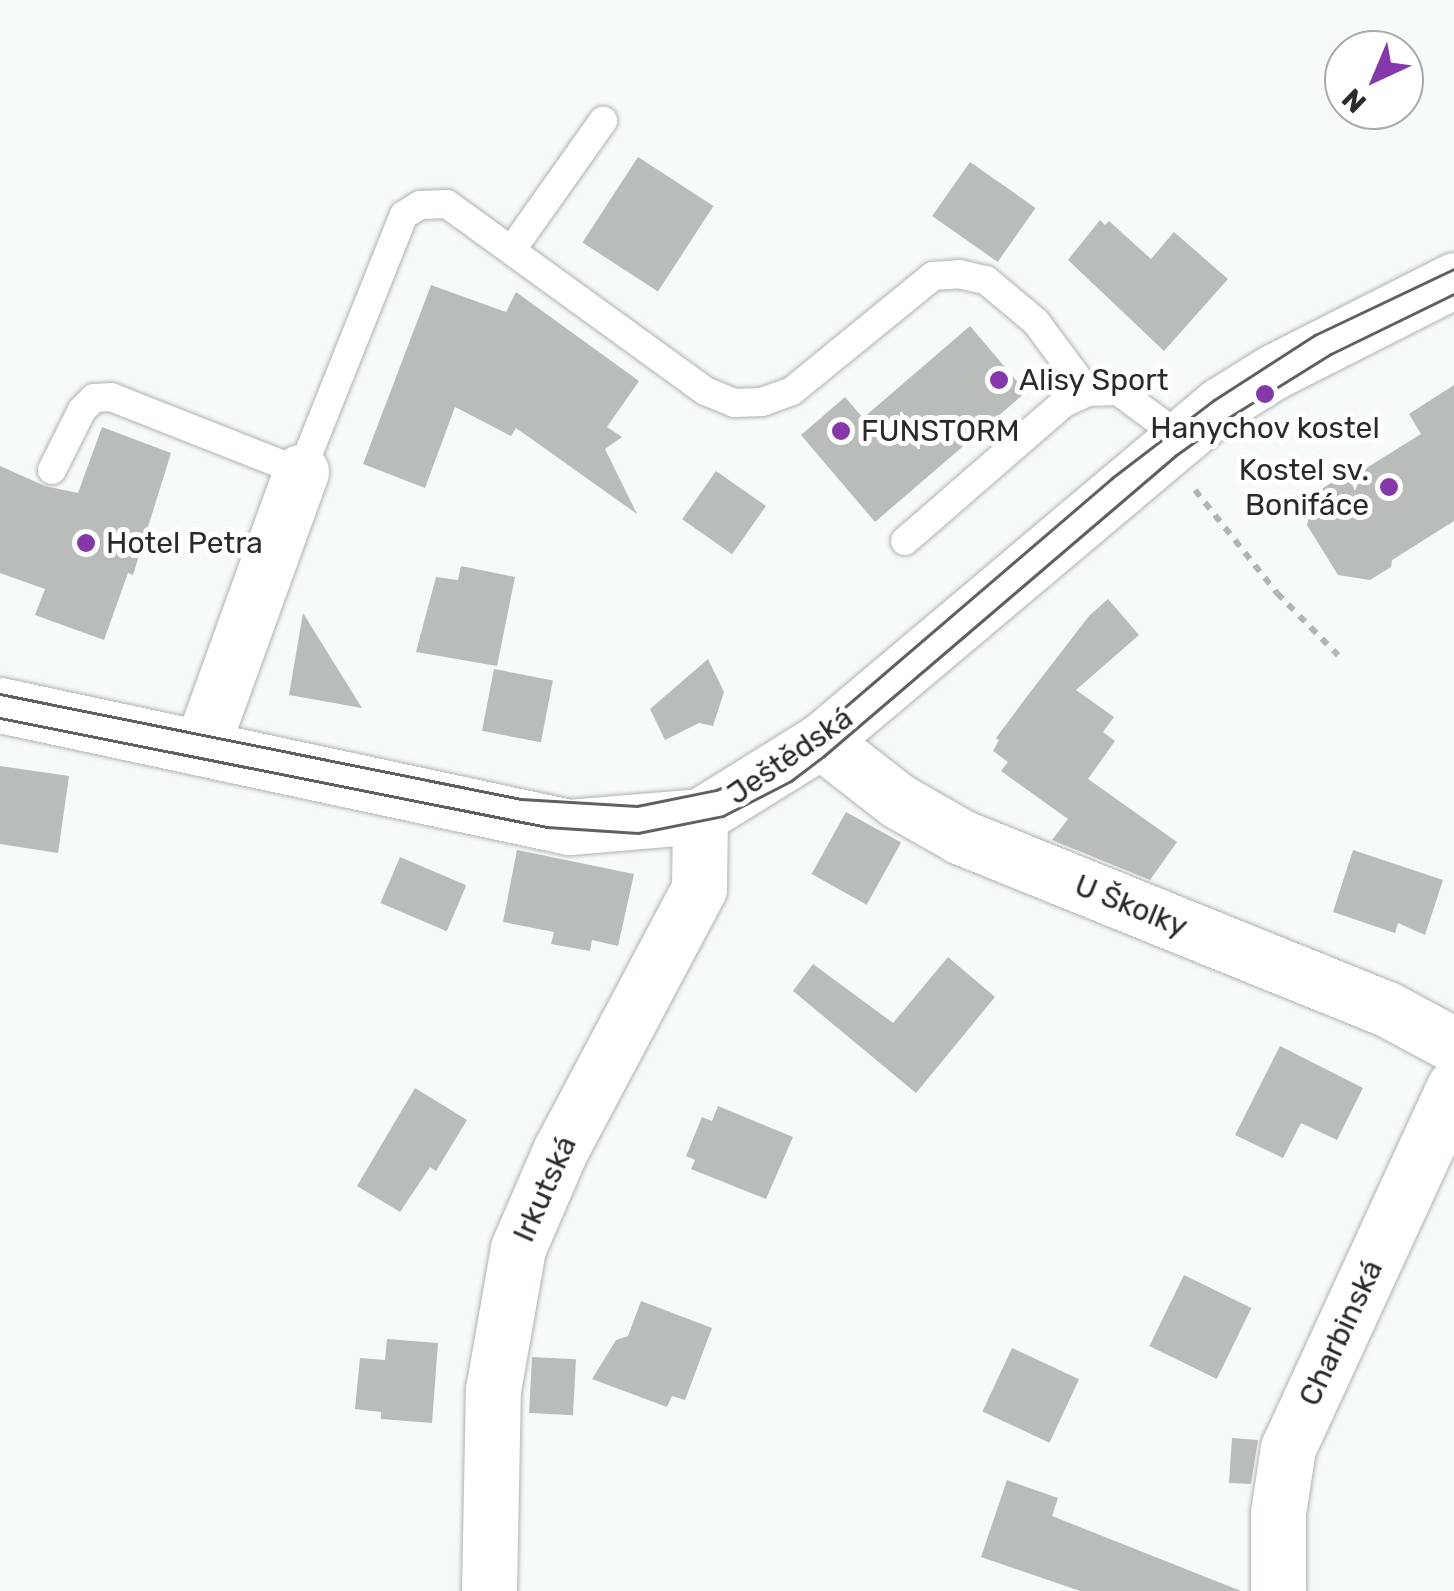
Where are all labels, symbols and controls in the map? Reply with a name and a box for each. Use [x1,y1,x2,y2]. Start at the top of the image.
north arrow [1324,30,1424,130]
text: N [1336,82,1373,119]
place label: Alisy Sport [1019,362,1169,398]
marker: Alisy Sport [988,369,1010,391]
marker: Hanychov kostel [1254,383,1276,405]
place label: Hanychov kostel [1150,410,1380,446]
place label: FUNSTORM [861,413,1020,449]
marker: FUNSTORM [830,420,852,442]
place label: Kostel sv. Bonifáce [1239,452,1369,522]
marker: Kostel sv. Bonifáce [1378,476,1400,498]
place label: Hotel Petra [106,525,263,561]
marker: Hotel Petra [75,532,97,554]
street label: Ještědská [720,700,860,812]
street label: U Školky [1069,867,1193,945]
street label: Irkutská [506,1131,584,1247]
street label: Charbinská [1292,1254,1390,1412]

